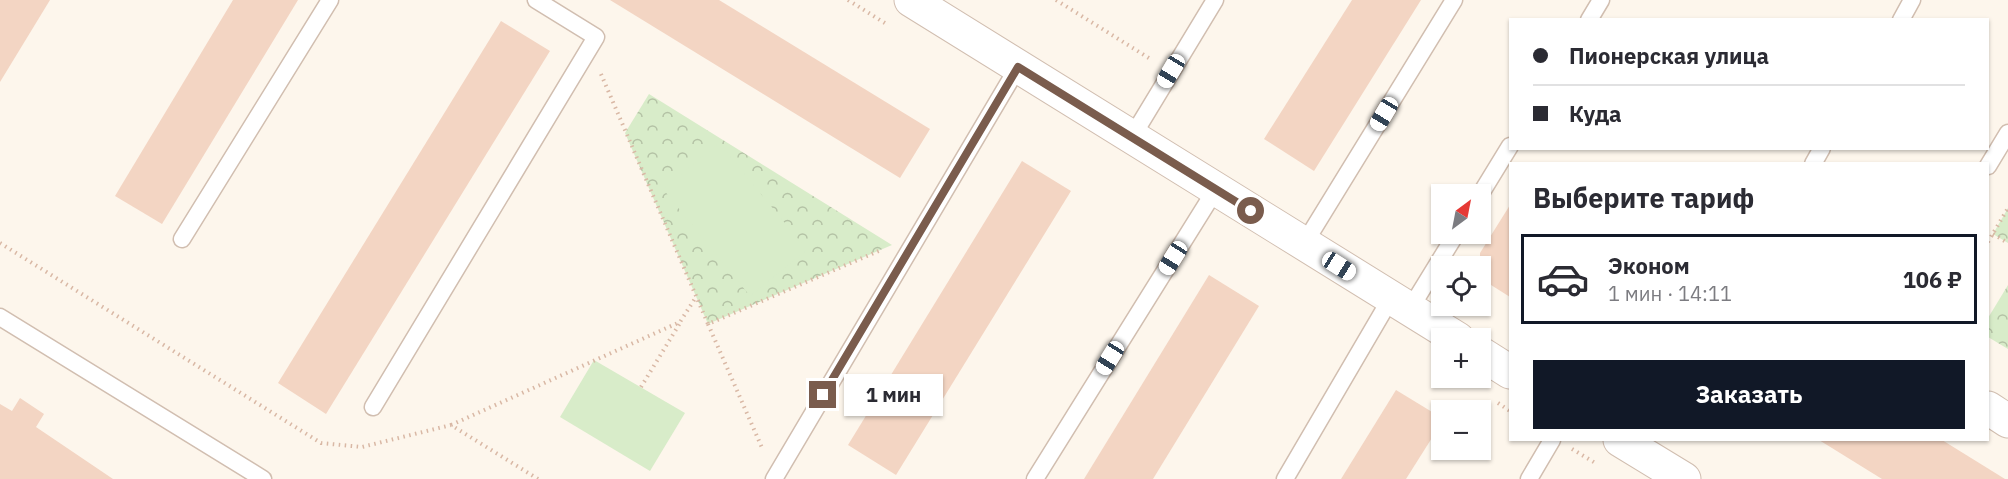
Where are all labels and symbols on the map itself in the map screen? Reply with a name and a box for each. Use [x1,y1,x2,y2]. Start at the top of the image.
car [1154,51,1188,91]
car [1367,94,1401,134]
north arrow [1431,184,1491,244]
route start [1237,197,1264,224]
car [1156,238,1190,278]
car [1319,249,1359,283]
car [1093,338,1127,378]
callout: 1 мин [844,374,943,416]
route end [809,381,836,408]

